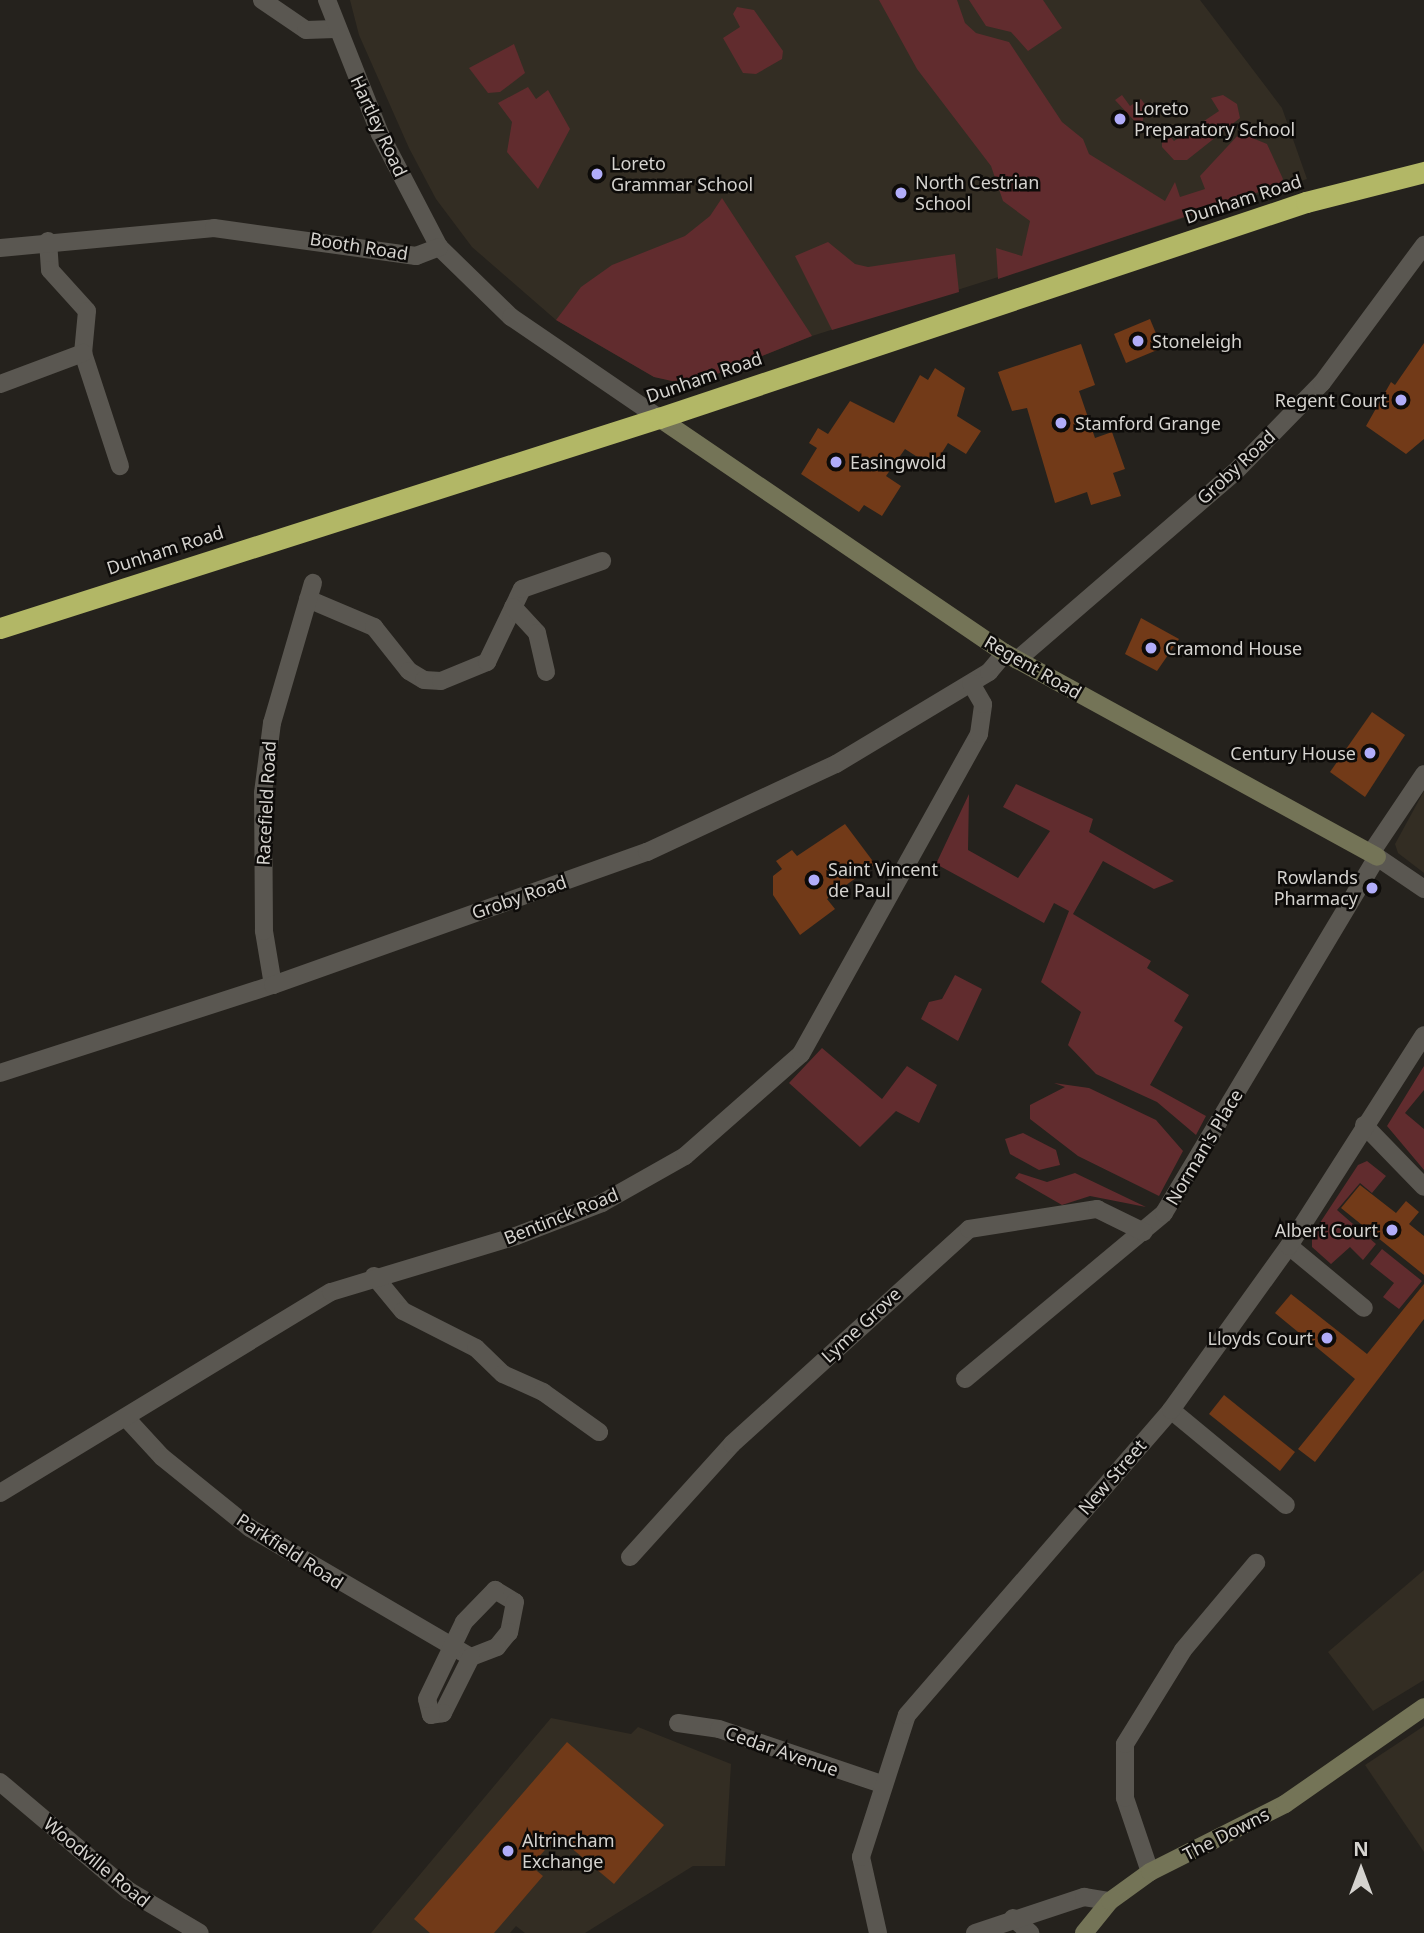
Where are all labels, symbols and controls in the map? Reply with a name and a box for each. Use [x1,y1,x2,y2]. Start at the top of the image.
street label: Hartley Road [346,72,412,180]
place label: Loreto Preparatory School [1134,98,1295,140]
marker: Loreto Preparatory School [1112,111,1128,127]
place label: Loreto Grammar School [611,153,753,196]
marker: Loreto Grammar School [589,166,605,182]
street label: Dunham Road [1182,170,1304,228]
place label: North Cestrian School [915,172,1039,214]
marker: North Cestrian School [893,185,909,201]
street label: Booth Road [308,228,410,264]
place label: Stoneleigh [1152,330,1242,352]
marker: Stoneleigh [1130,333,1146,349]
street label: Dunham Road [643,347,765,407]
place label: Regent Court [1275,389,1387,411]
marker: Regent Court [1393,392,1409,408]
place label: Stamford Grange [1075,412,1221,434]
marker: Stamford Grange [1053,415,1069,431]
street label: Groby Road [1192,425,1280,509]
place label: Easingwold [850,451,946,473]
marker: Easingwold [828,454,844,470]
street label: Dunham Road [104,521,226,579]
street label: Regent Road [981,631,1085,703]
place label: Cramond House [1165,637,1302,659]
marker: Cramond House [1143,640,1159,656]
street label: Racefield Road [252,740,280,866]
place label: Century House [1230,742,1356,764]
marker: Century House [1362,745,1378,761]
place label: Saint Vincent de Paul [828,859,938,902]
place label: Rowlands Pharmacy [1274,867,1358,910]
street label: Groby Road [469,871,569,923]
marker: Saint Vincent de Paul [806,872,822,888]
marker: Rowlands Pharmacy [1364,880,1380,896]
street label: Norman's Place [1161,1085,1247,1209]
street label: Bentinck Road [501,1183,621,1249]
place label: Albert Court [1275,1219,1378,1241]
marker: Albert Court [1384,1222,1400,1238]
street label: Lyme Grove [817,1283,905,1367]
place label: Lloyds Court [1208,1327,1313,1349]
marker: Lloyds Court [1319,1330,1335,1346]
street label: New Street [1073,1435,1151,1519]
street label: Parkfield Road [233,1509,347,1593]
street label: Cedar Avenue [723,1722,841,1780]
street label: The Downs [1179,1803,1273,1865]
street label: Woodville Road [40,1813,154,1911]
place label: Altrincham Exchange [522,1830,615,1872]
north arrow [1326,1835,1396,1905]
text: N [1353,1836,1369,1862]
marker: Altrincham Exchange [500,1843,516,1859]

